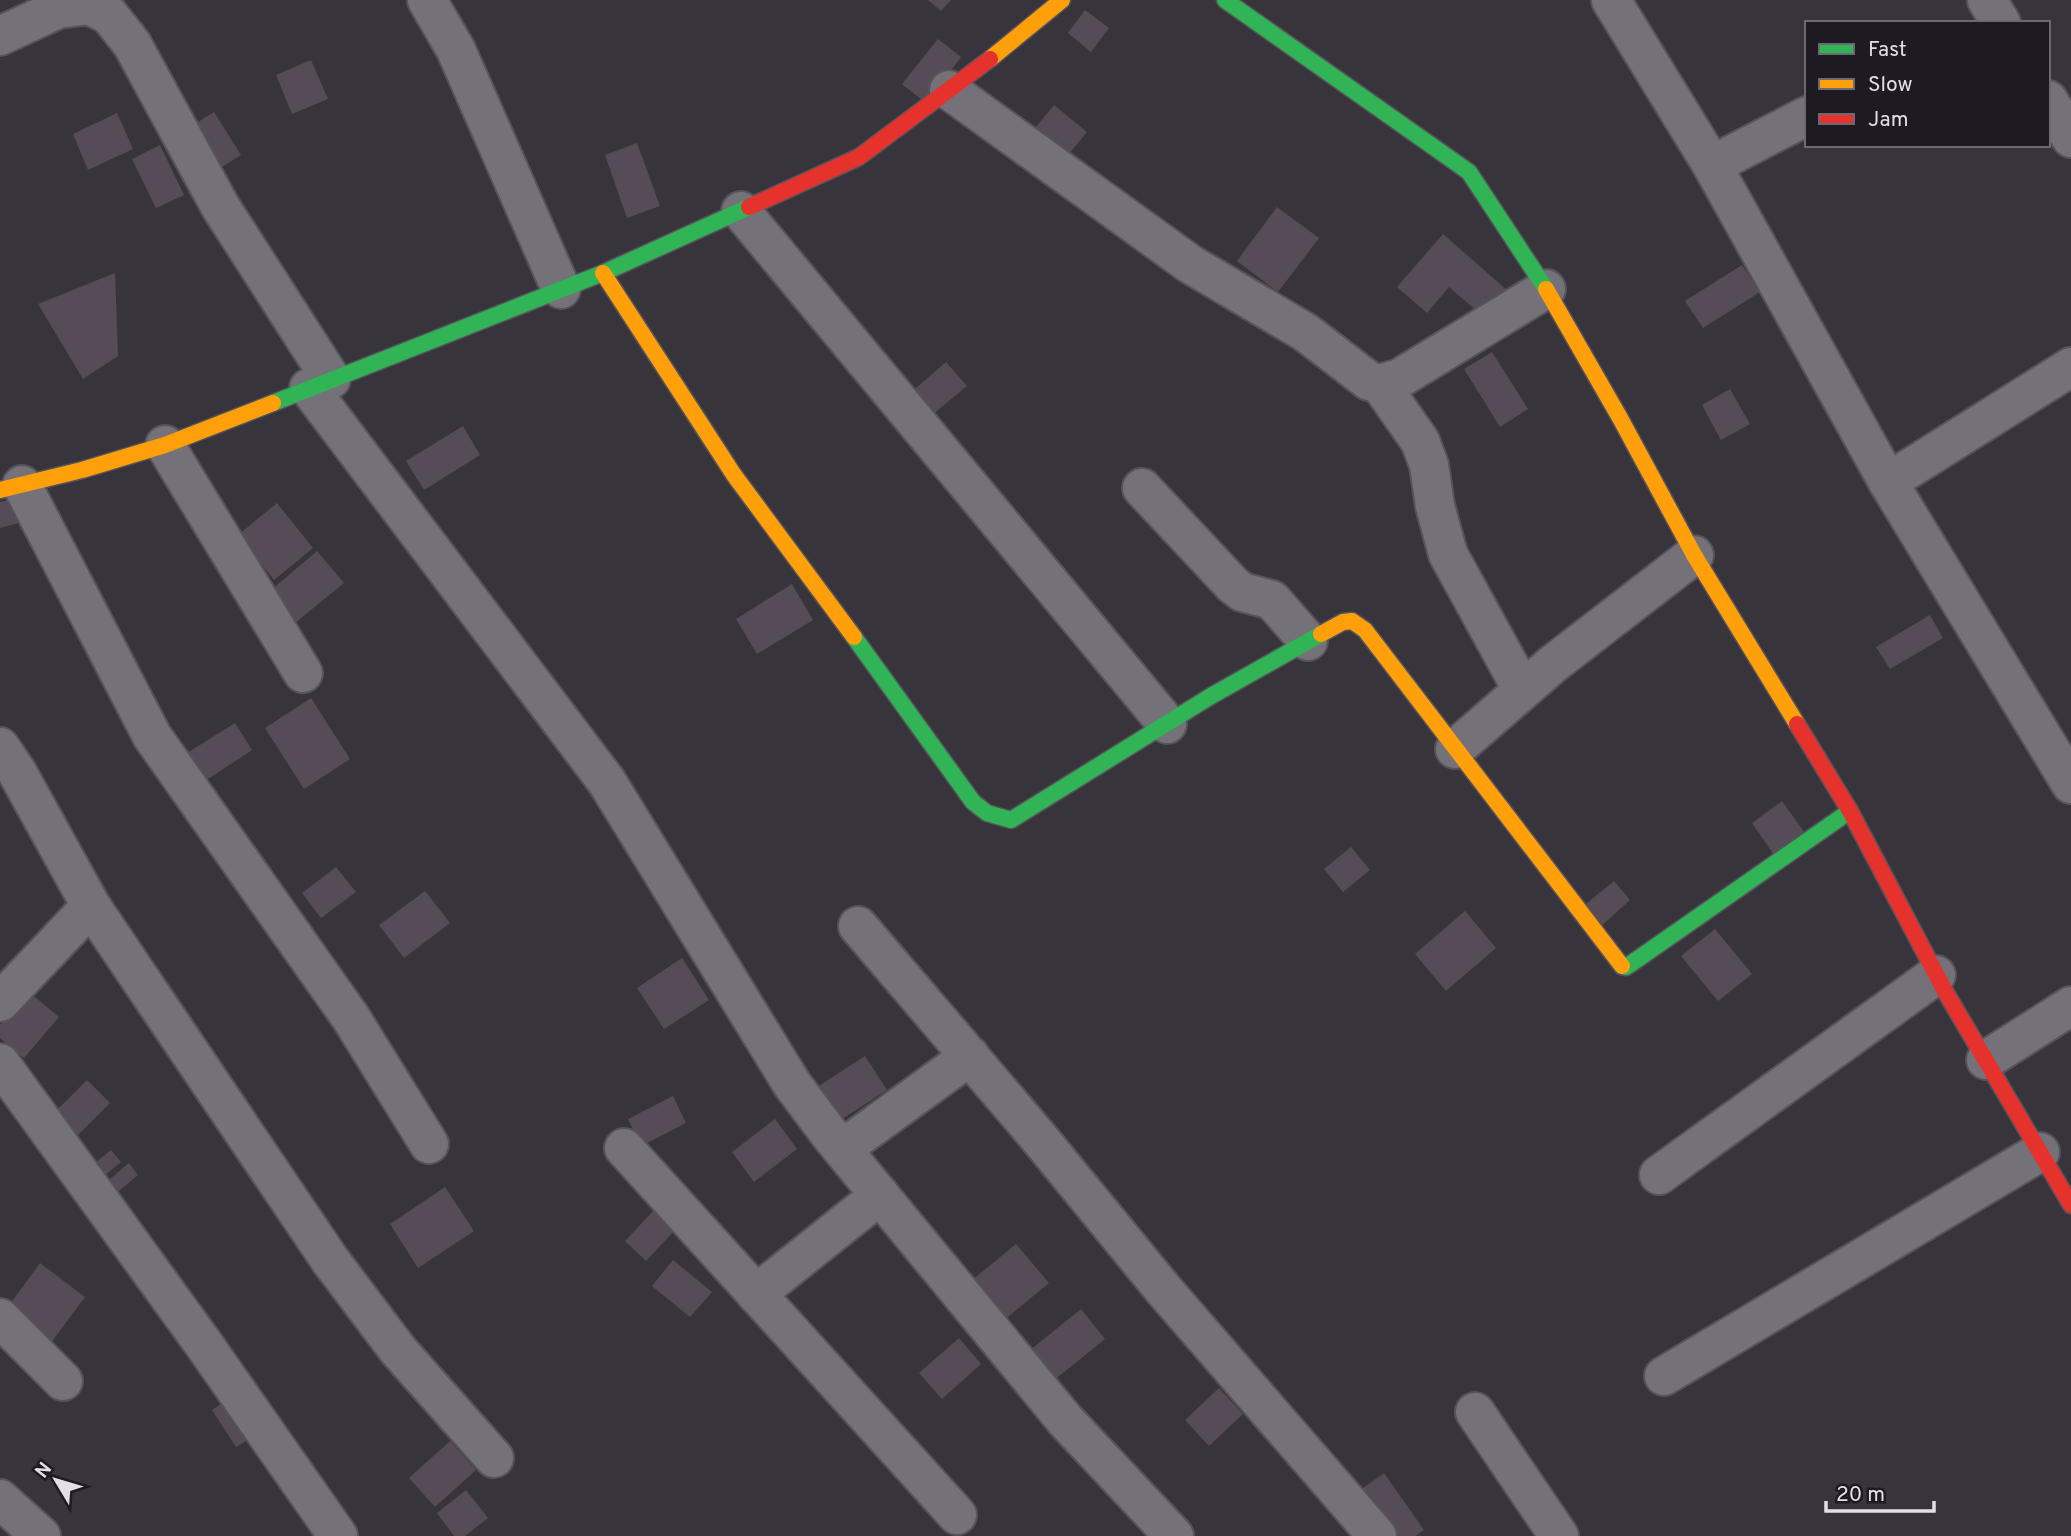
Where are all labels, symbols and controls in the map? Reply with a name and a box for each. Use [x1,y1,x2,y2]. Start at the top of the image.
legend [1805,21,2050,147]
text: Fast [1868,37,1907,64]
text: Slow [1868,72,1913,99]
text: Jam [1868,107,1909,134]
north arrow [21,1445,91,1515]
text: N [31,1458,58,1484]
scale bar [1826,1470,1934,1514]
text: 20 m [1836,1482,1885,1509]

